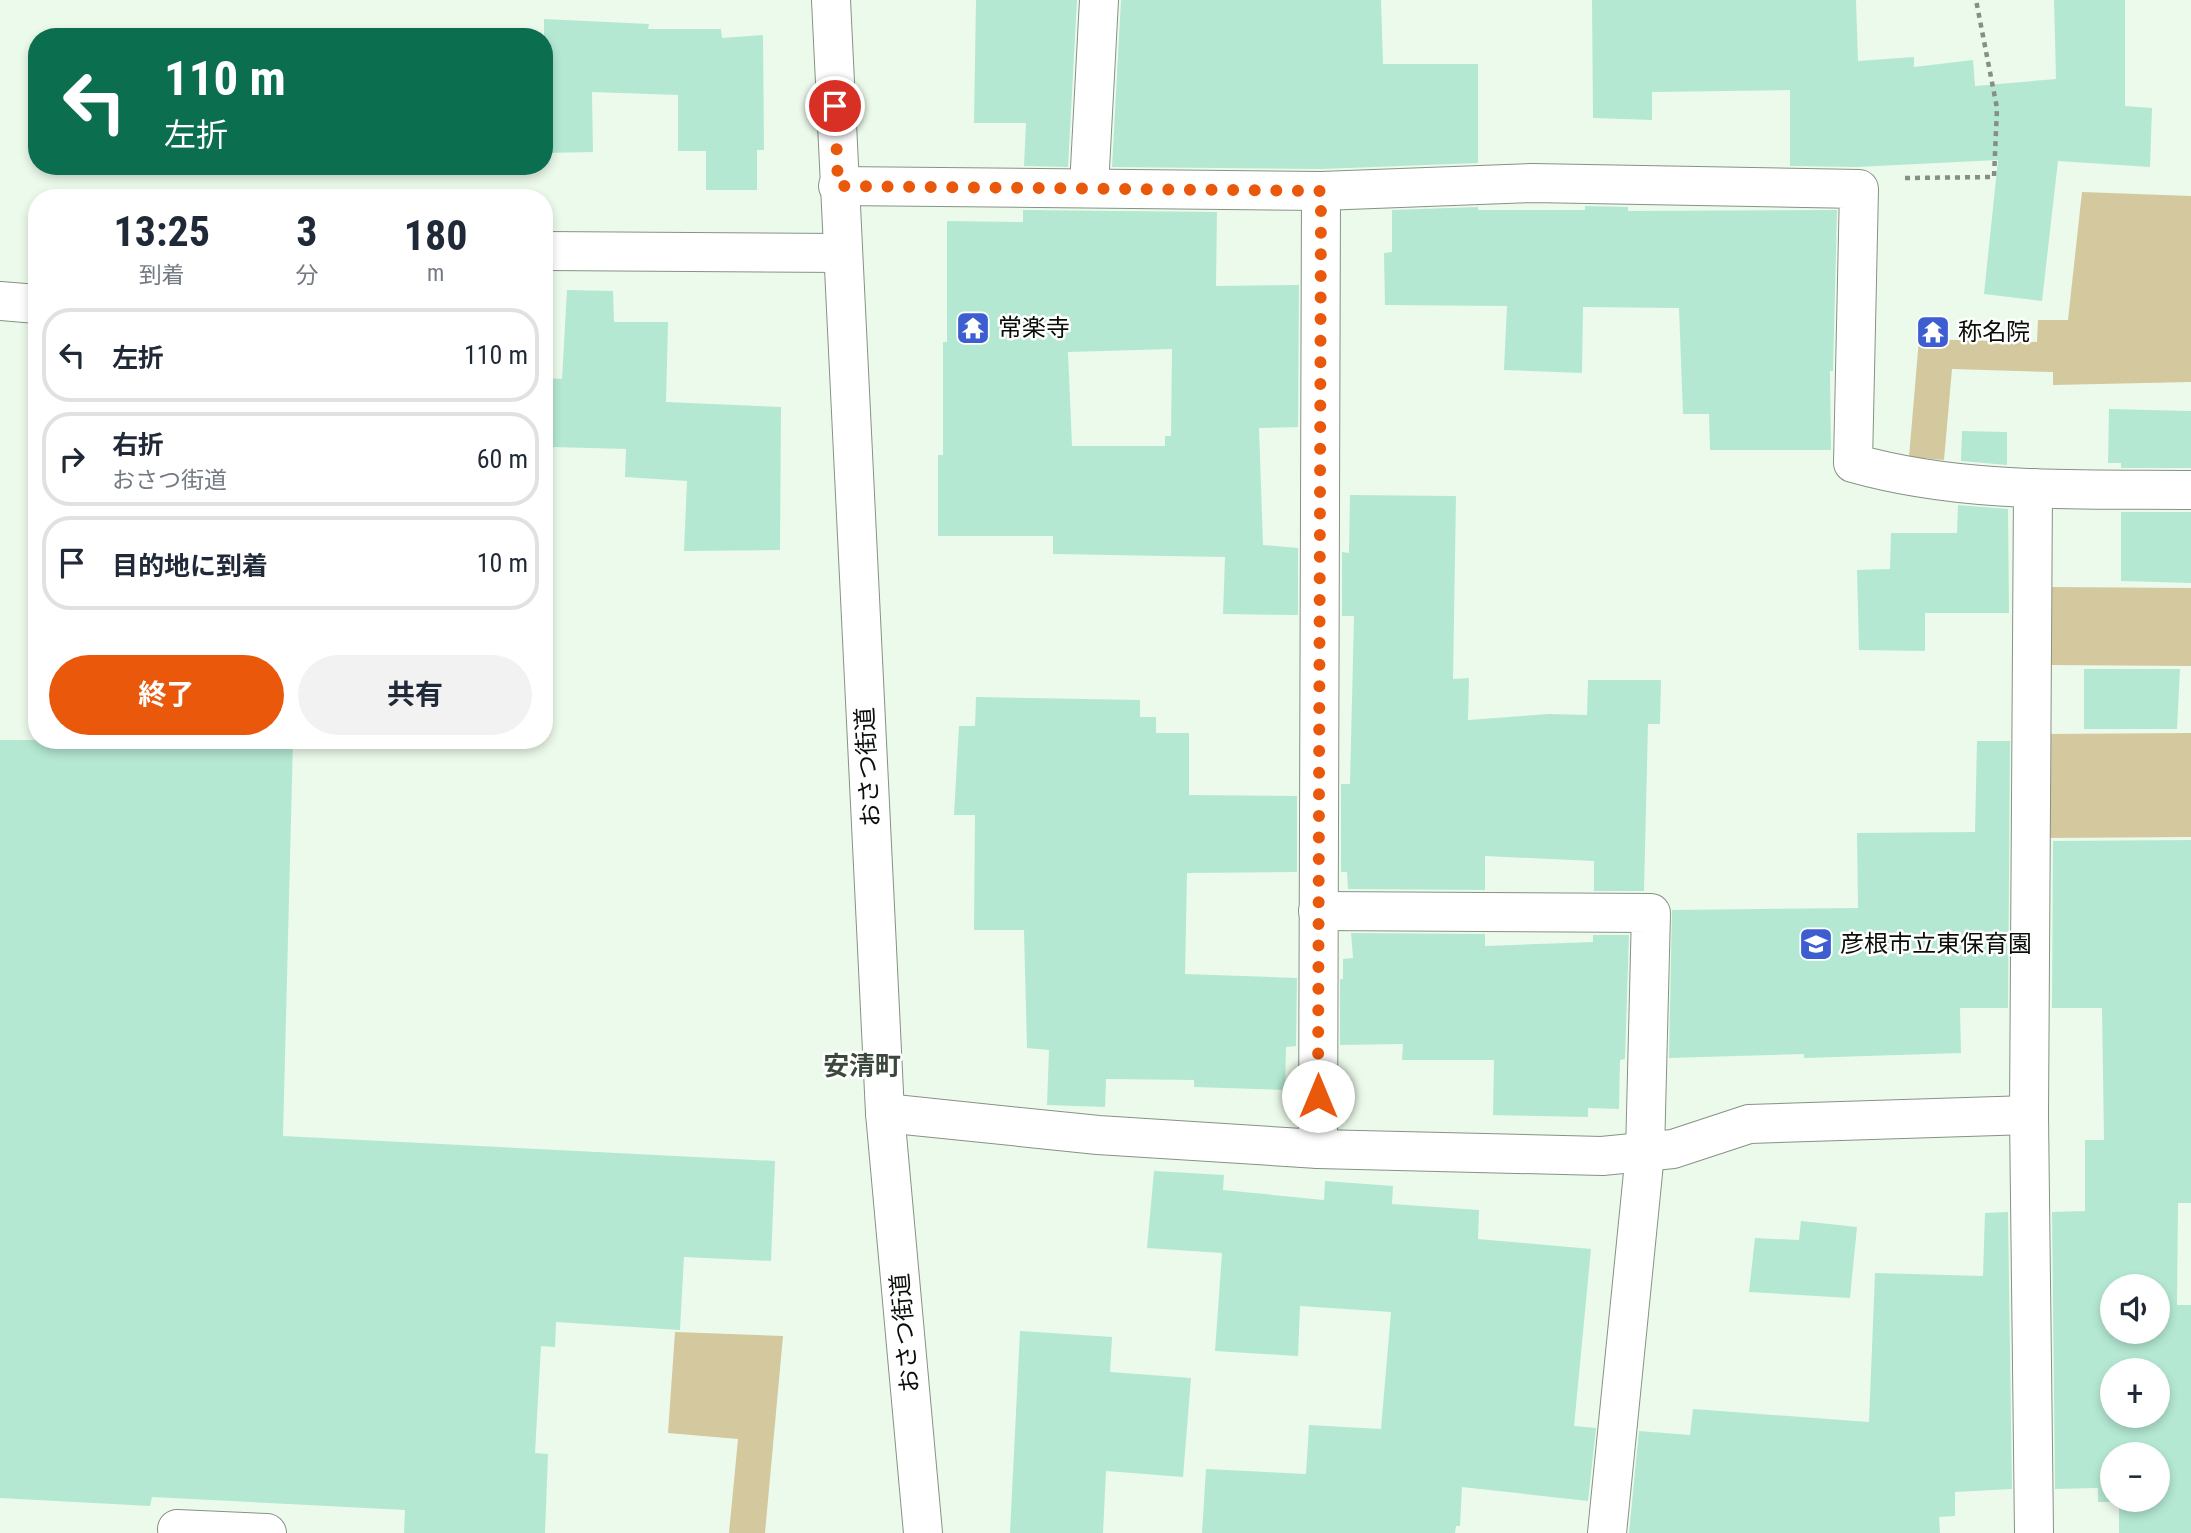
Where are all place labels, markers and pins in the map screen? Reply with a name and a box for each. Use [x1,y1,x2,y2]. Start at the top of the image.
pin [805,76,865,136]
temple icon: 常楽寺 [954,309,992,347]
temple icon: 称名院 [1914,313,1952,351]
place label: 常楽寺 [998,314,1070,342]
place label: 称名院 [1958,318,2030,346]
school or university icon: 彦根市立東保育園 [1797,925,1835,963]
place label: 彦根市立東保育園 [1840,930,2032,958]

